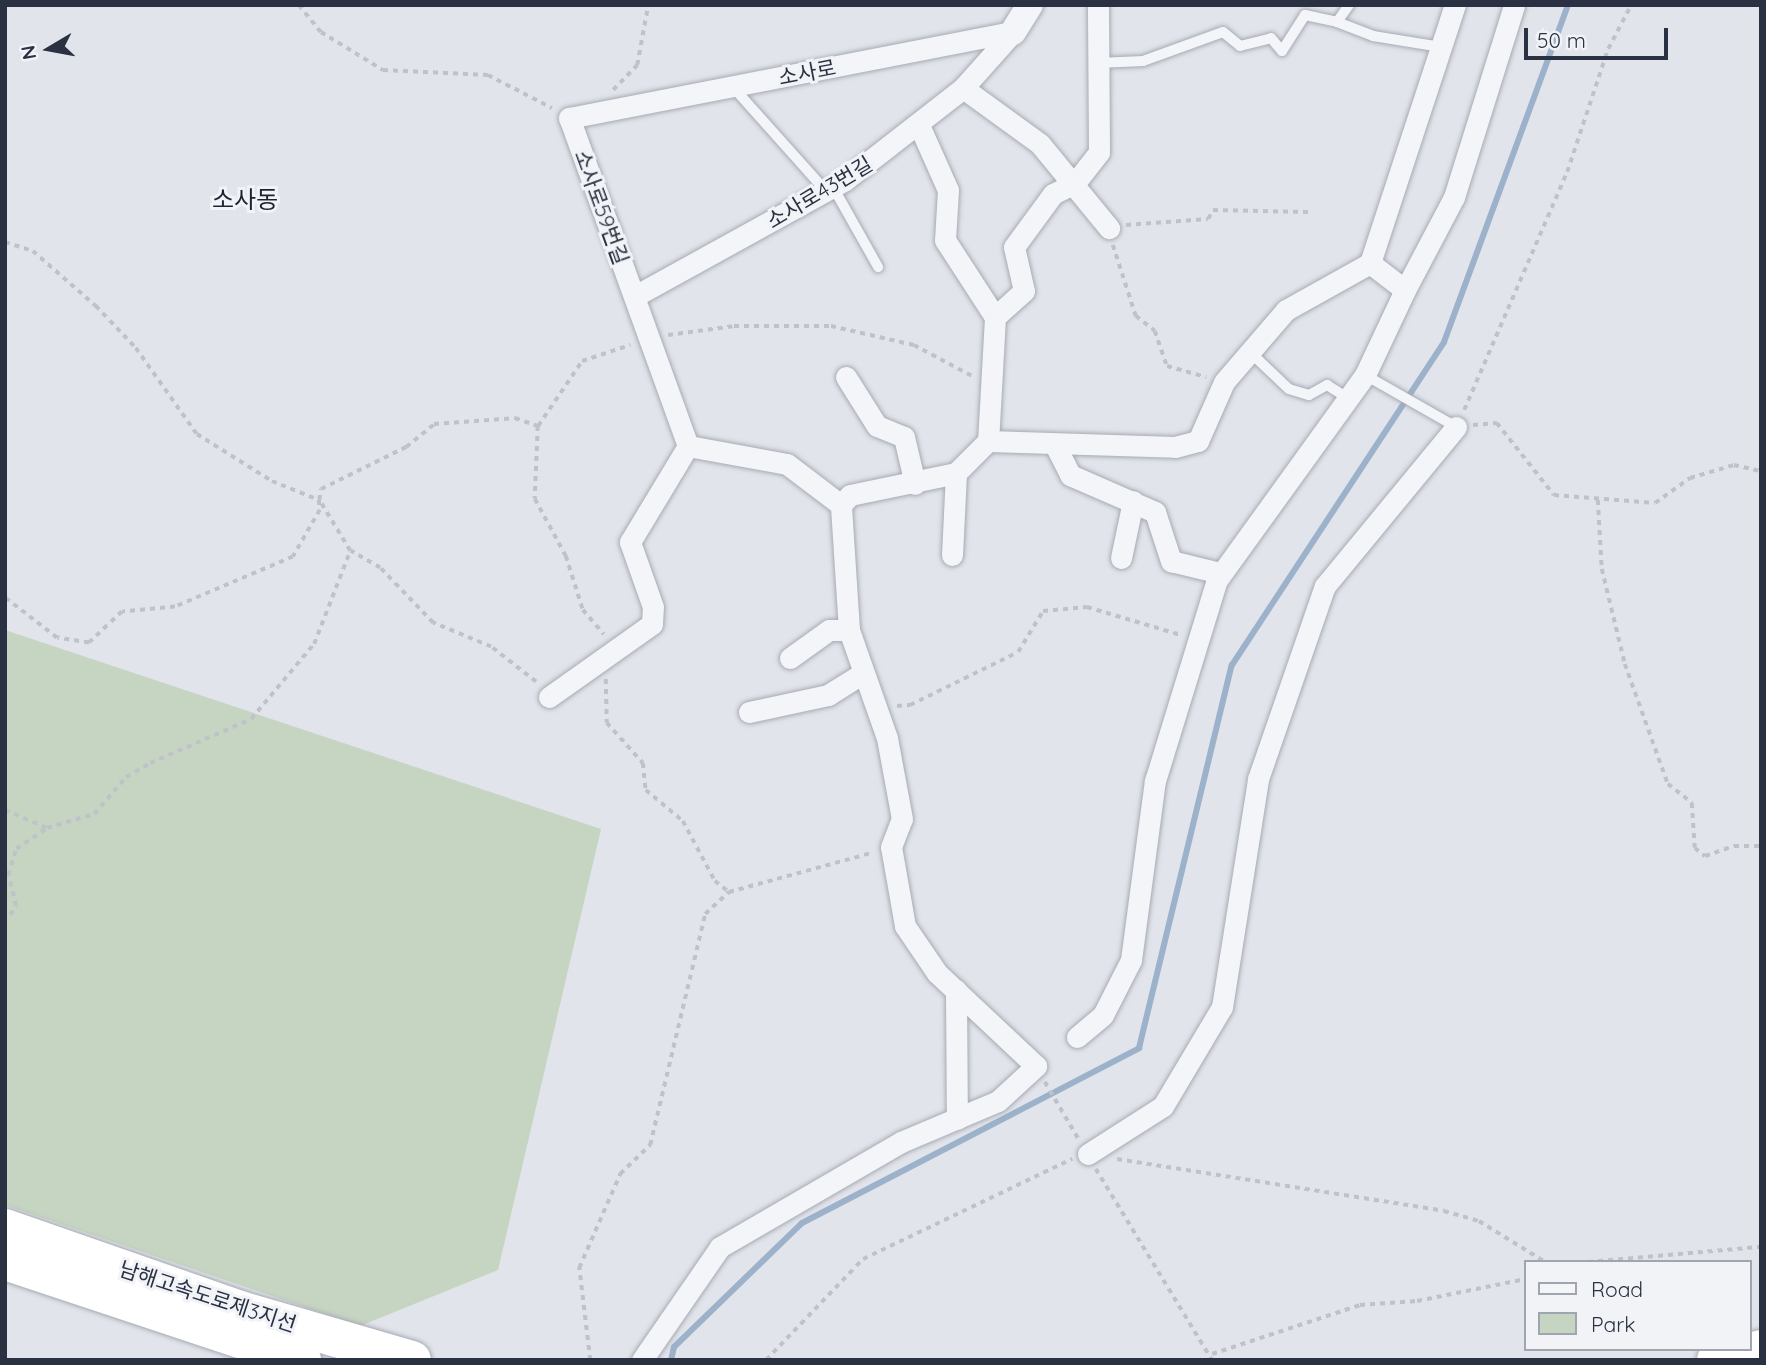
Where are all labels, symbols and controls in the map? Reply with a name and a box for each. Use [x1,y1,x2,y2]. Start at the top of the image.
north arrow [14,14,84,84]
scale bar [1528,14,1672,58]
text: 50 m [1537,27,1586,53]
text: N [15,44,41,62]
street label: 소사로 [776,54,838,90]
street label: 소사로59번길 [570,146,634,268]
street label: 소사로43번길 [762,151,876,233]
district label: 소사동 [212,186,278,214]
street label: 남해고속도로제3지선 [116,1255,300,1337]
legend [1524,1260,1752,1351]
text: Road [1591,1276,1643,1302]
text: Park [1591,1311,1635,1337]

